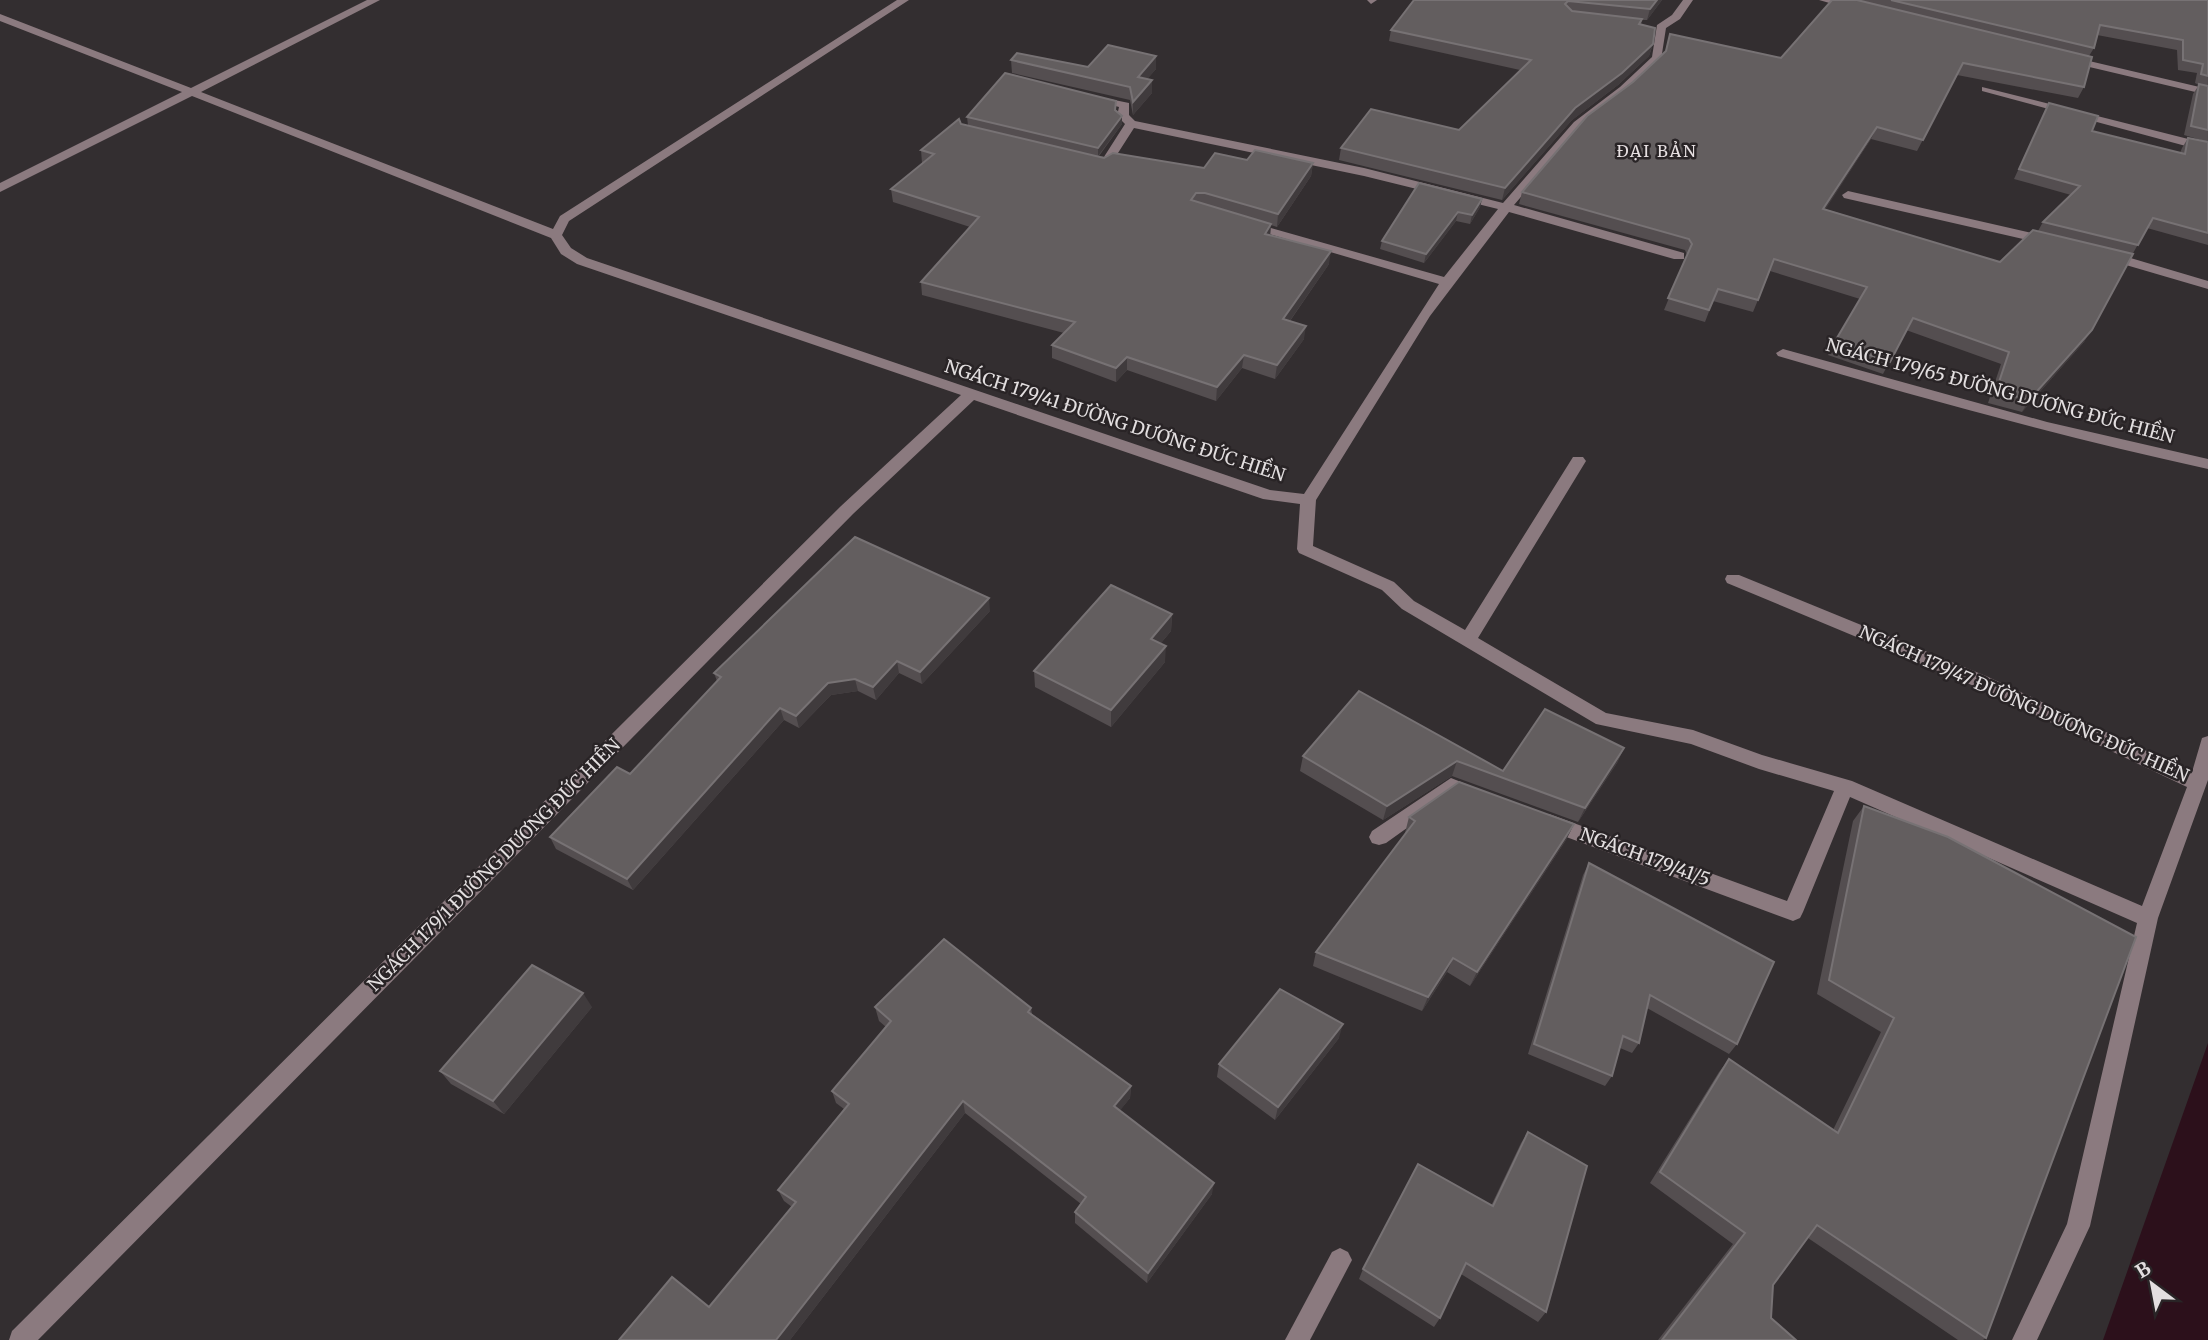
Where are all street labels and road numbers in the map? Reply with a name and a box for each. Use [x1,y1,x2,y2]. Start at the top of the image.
street label: NGÁCH 179/65 ĐƯỜNG DƯƠNG ĐỨC HIỀN [1823,331,2177,448]
street label: NGÁCH 179/41 ĐƯỜNG DƯƠNG ĐỨC HIỀN [942,353,1289,487]
street label: NGÁCH 179/47 ĐƯỜNG DƯƠNG ĐỨC HIỀN [1856,618,2193,787]
street label: NGÁCH 179/1 ĐƯỜNG DƯƠNG ĐỨC HIỀN [361,732,625,996]
street label: NGÁCH 179/41/5 [1577,822,1713,891]

